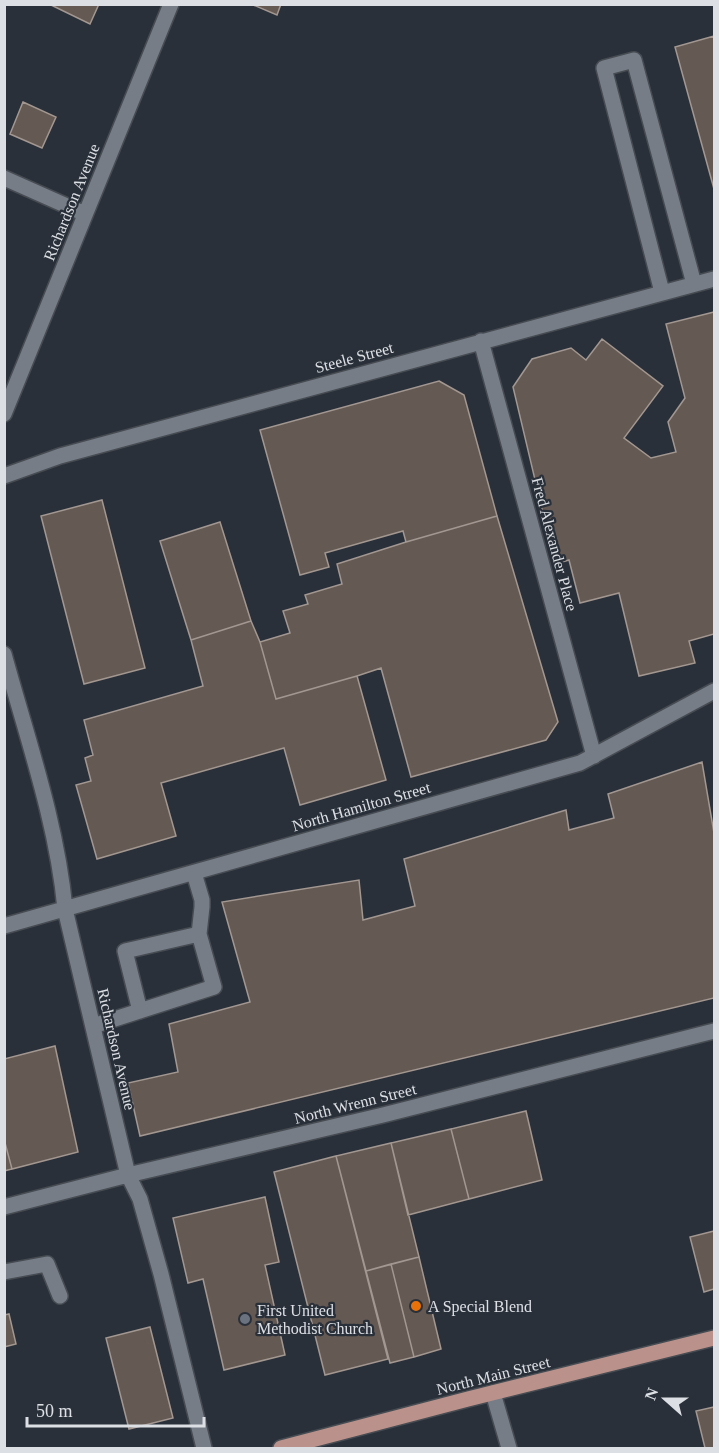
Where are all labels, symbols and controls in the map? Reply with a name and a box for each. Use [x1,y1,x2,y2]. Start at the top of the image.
street label: Richardson Avenue [40,141,103,263]
street label: Steele Street [313,339,396,376]
street label: Fred Alexander Place [528,475,581,613]
street label: North Hamilton Street [290,778,433,834]
street label: Richardson Avenue [94,987,139,1112]
street label: North Wrenn Street [292,1080,418,1127]
place label: A Special Blend [428,1298,532,1316]
marker: A Special Blend [409,1299,423,1313]
place label: First United Methodist Church [257,1302,373,1337]
marker: First United Methodist Church [238,1312,252,1326]
street label: North Main Street [435,1353,552,1398]
north arrow [635,1369,695,1429]
text: N [641,1385,662,1402]
scale bar [27,1390,204,1428]
text: 50 m [36,1401,73,1421]

